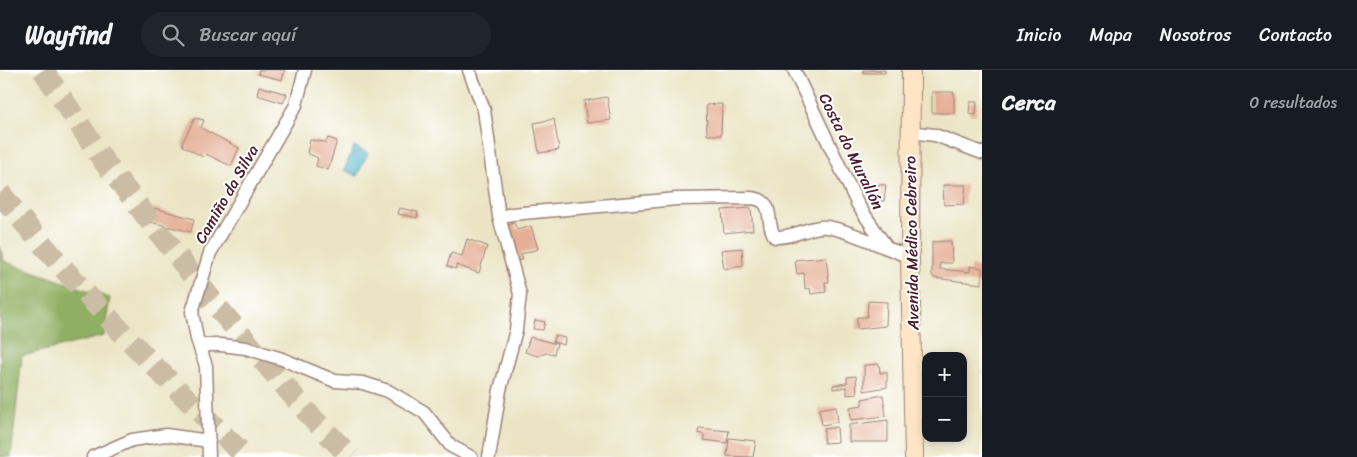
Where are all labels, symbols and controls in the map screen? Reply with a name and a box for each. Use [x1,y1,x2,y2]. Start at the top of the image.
search box [141,12,491,57]
text: Wayfind [25,14,111,56]
text: Buscar aquí [199,18,296,51]
text: Inicio [1017,19,1062,51]
text: Mapa [1090,19,1132,51]
text: Nosotros [1160,19,1231,51]
text: Contacto [1259,19,1332,51]
icon: search [159,21,187,49]
text: Cerca [1002,84,1056,122]
street label: Costa do Murallón [811,88,893,215]
text: 0 resultados [1249,88,1337,117]
street label: Camiño da Silva [186,139,267,249]
street label: Avenida Médico Cebreiro [895,156,928,331]
map controls [922,352,967,442]
button: + [922,352,967,397]
button: − [922,397,967,442]

